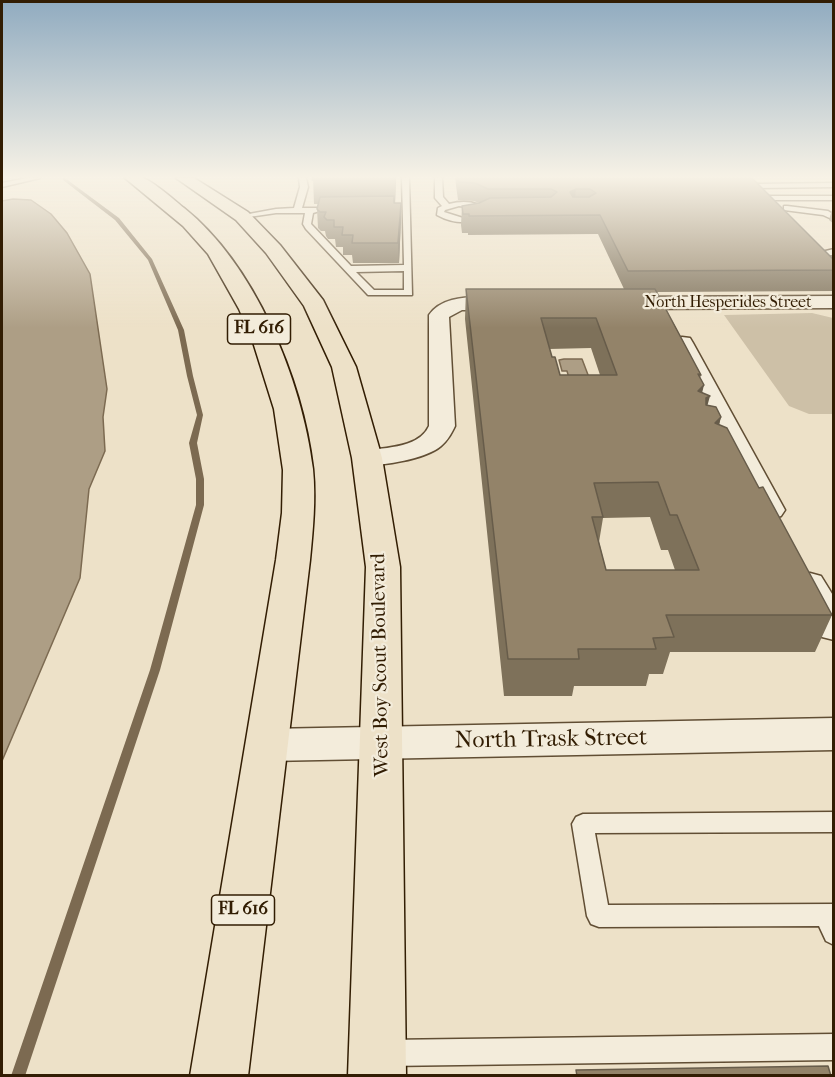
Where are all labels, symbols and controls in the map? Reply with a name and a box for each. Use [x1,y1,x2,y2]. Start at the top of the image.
street label: North Hesperides Street [644,293,812,313]
road number: FL 616 [228,314,290,344]
street label: West Boy Scout Boulevard [367,553,395,777]
street label: North Trask Street [454,724,648,756]
road number: FL 616 [212,895,274,925]

